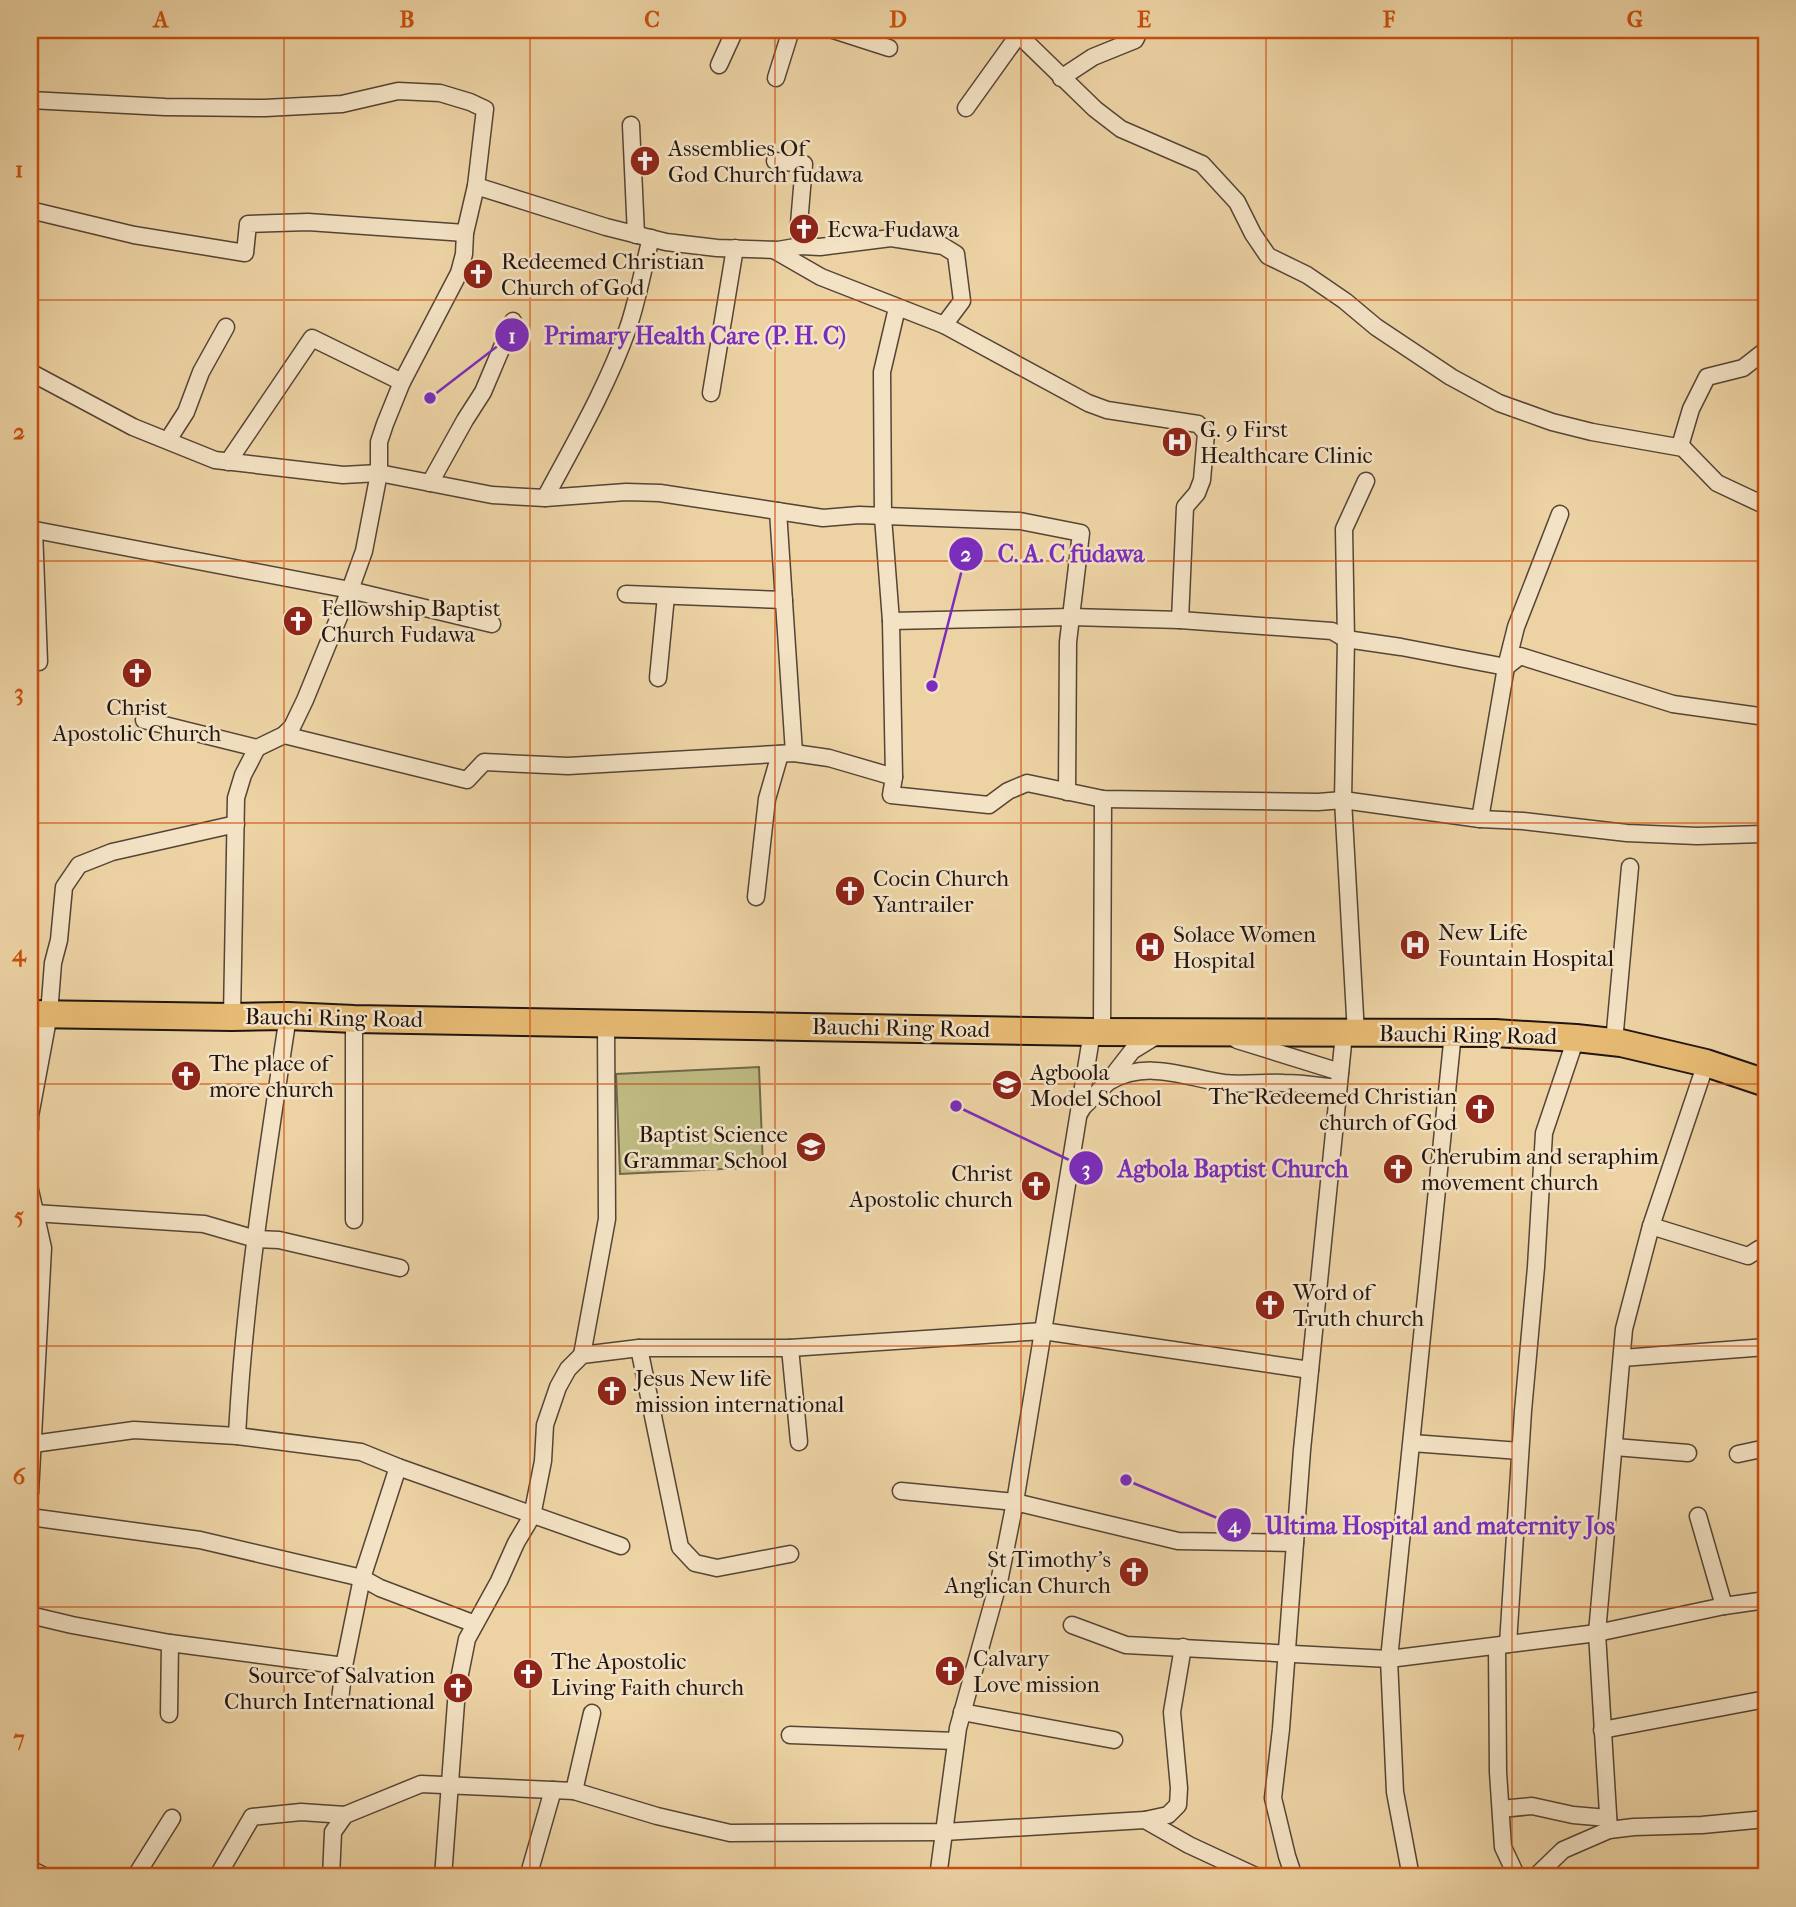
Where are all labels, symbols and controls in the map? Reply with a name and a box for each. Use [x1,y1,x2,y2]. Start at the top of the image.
text: A [152,6,170,33]
text: B [400,6,415,33]
text: C [644,6,660,33]
text: D [889,6,907,33]
text: E [1137,6,1151,33]
text: F [1382,6,1396,33]
text: G [1627,6,1643,33]
place label: Assemblies Of God Church fudawa [667,135,863,188]
church icon: Assemblies Of God Church fudawa [628,144,662,178]
text: 1 [15,156,23,183]
church icon: Ecwa Fudawa [787,212,821,246]
place label: Ecwa Fudawa [827,216,959,243]
place label: Redeemed Christian Church of God [501,248,705,301]
church icon: Redeemed Christian Church of God [461,257,495,291]
callout: Primary Health Care (P. H. C) [495,313,859,358]
text: Primary Health Care (P. H. C) [544,322,846,350]
text: 1 [508,324,516,348]
place label: G. 9 First Healthcare Clinic [1200,416,1373,469]
text: 2 [13,418,25,445]
hospital icon: G. 9 First Healthcare Clinic [1160,425,1194,459]
callout: C. A. C fudawa [949,531,1158,576]
text: C. A. C fudawa [998,540,1145,568]
text: 2 [961,542,972,566]
place label: Fellowship Baptist Church Fudawa [321,595,501,648]
church icon: Fellowship Baptist Church Fudawa [281,604,315,638]
church icon: Christ Apostolic Church [120,656,154,690]
text: 3 [14,679,24,706]
place label: Christ Apostolic Church [51,694,222,747]
place label: Cocin Church Yantrailer [872,865,1009,918]
church icon: Cocin Church Yantrailer [833,874,867,908]
place label: New Life Fountain Hospital [1438,919,1615,972]
place label: Solace Women Hospital [1173,921,1317,974]
hospital icon: New Life Fountain Hospital [1398,928,1432,962]
hospital icon: Solace Women Hospital [1133,930,1167,964]
text: 4 [11,940,27,967]
street label: Bauchi Ring Road [245,1003,424,1033]
street label: Bauchi Ring Road [812,1013,991,1043]
street label: Bauchi Ring Road [1379,1020,1558,1050]
place label: The place of more church [209,1050,334,1103]
church icon: The place of more church [169,1059,203,1093]
place label: Agboola Model School [1029,1059,1162,1112]
school or university icon: Agboola Model School [990,1068,1024,1102]
place label: The Redeemed Christian church of God [1209,1083,1458,1136]
church icon: The Redeemed Christian church of God [1463,1092,1497,1126]
place label: Baptist Science Grammar School [623,1121,789,1174]
school or university icon: Baptist Science Grammar School [794,1130,828,1164]
place label: Cherubim and seraphim movement church [1421,1143,1659,1196]
callout: Agbola Baptist Church [1068,1146,1362,1191]
church icon: Cherubim and seraphim movement church [1381,1152,1415,1186]
text: Agbola Baptist Church [1116,1155,1349,1183]
text: 3 [1082,1157,1090,1181]
place label: Christ Apostolic church [848,1160,1013,1213]
church icon: Christ Apostolic church [1019,1169,1053,1203]
text: 5 [14,1202,24,1229]
place label: Word of Truth church [1292,1279,1424,1332]
church icon: Word of Truth church [1253,1288,1287,1322]
place label: Jesus New life mission international [633,1365,845,1418]
church icon: Jesus New life mission international [595,1374,629,1408]
text: 6 [13,1463,26,1490]
callout: Ultima Hospital and maternity Jos [1217,1503,1629,1548]
text: Ultima Hospital and maternity Jos [1264,1512,1615,1540]
text: 4 [1227,1513,1242,1538]
place label: St Timothy’s Anglican Church [944,1546,1111,1599]
church icon: St Timothy’s Anglican Church [1117,1555,1151,1589]
place label: Calvary Love mission [973,1645,1101,1698]
place label: The Apostolic Living Faith church [551,1648,744,1701]
church icon: Calvary Love mission [933,1654,967,1688]
church icon: The Apostolic Living Faith church [511,1657,545,1691]
place label: Source of Salvation Church International [224,1662,436,1715]
church icon: Source of Salvation Church International [441,1671,475,1705]
text: 7 [12,1725,25,1752]

